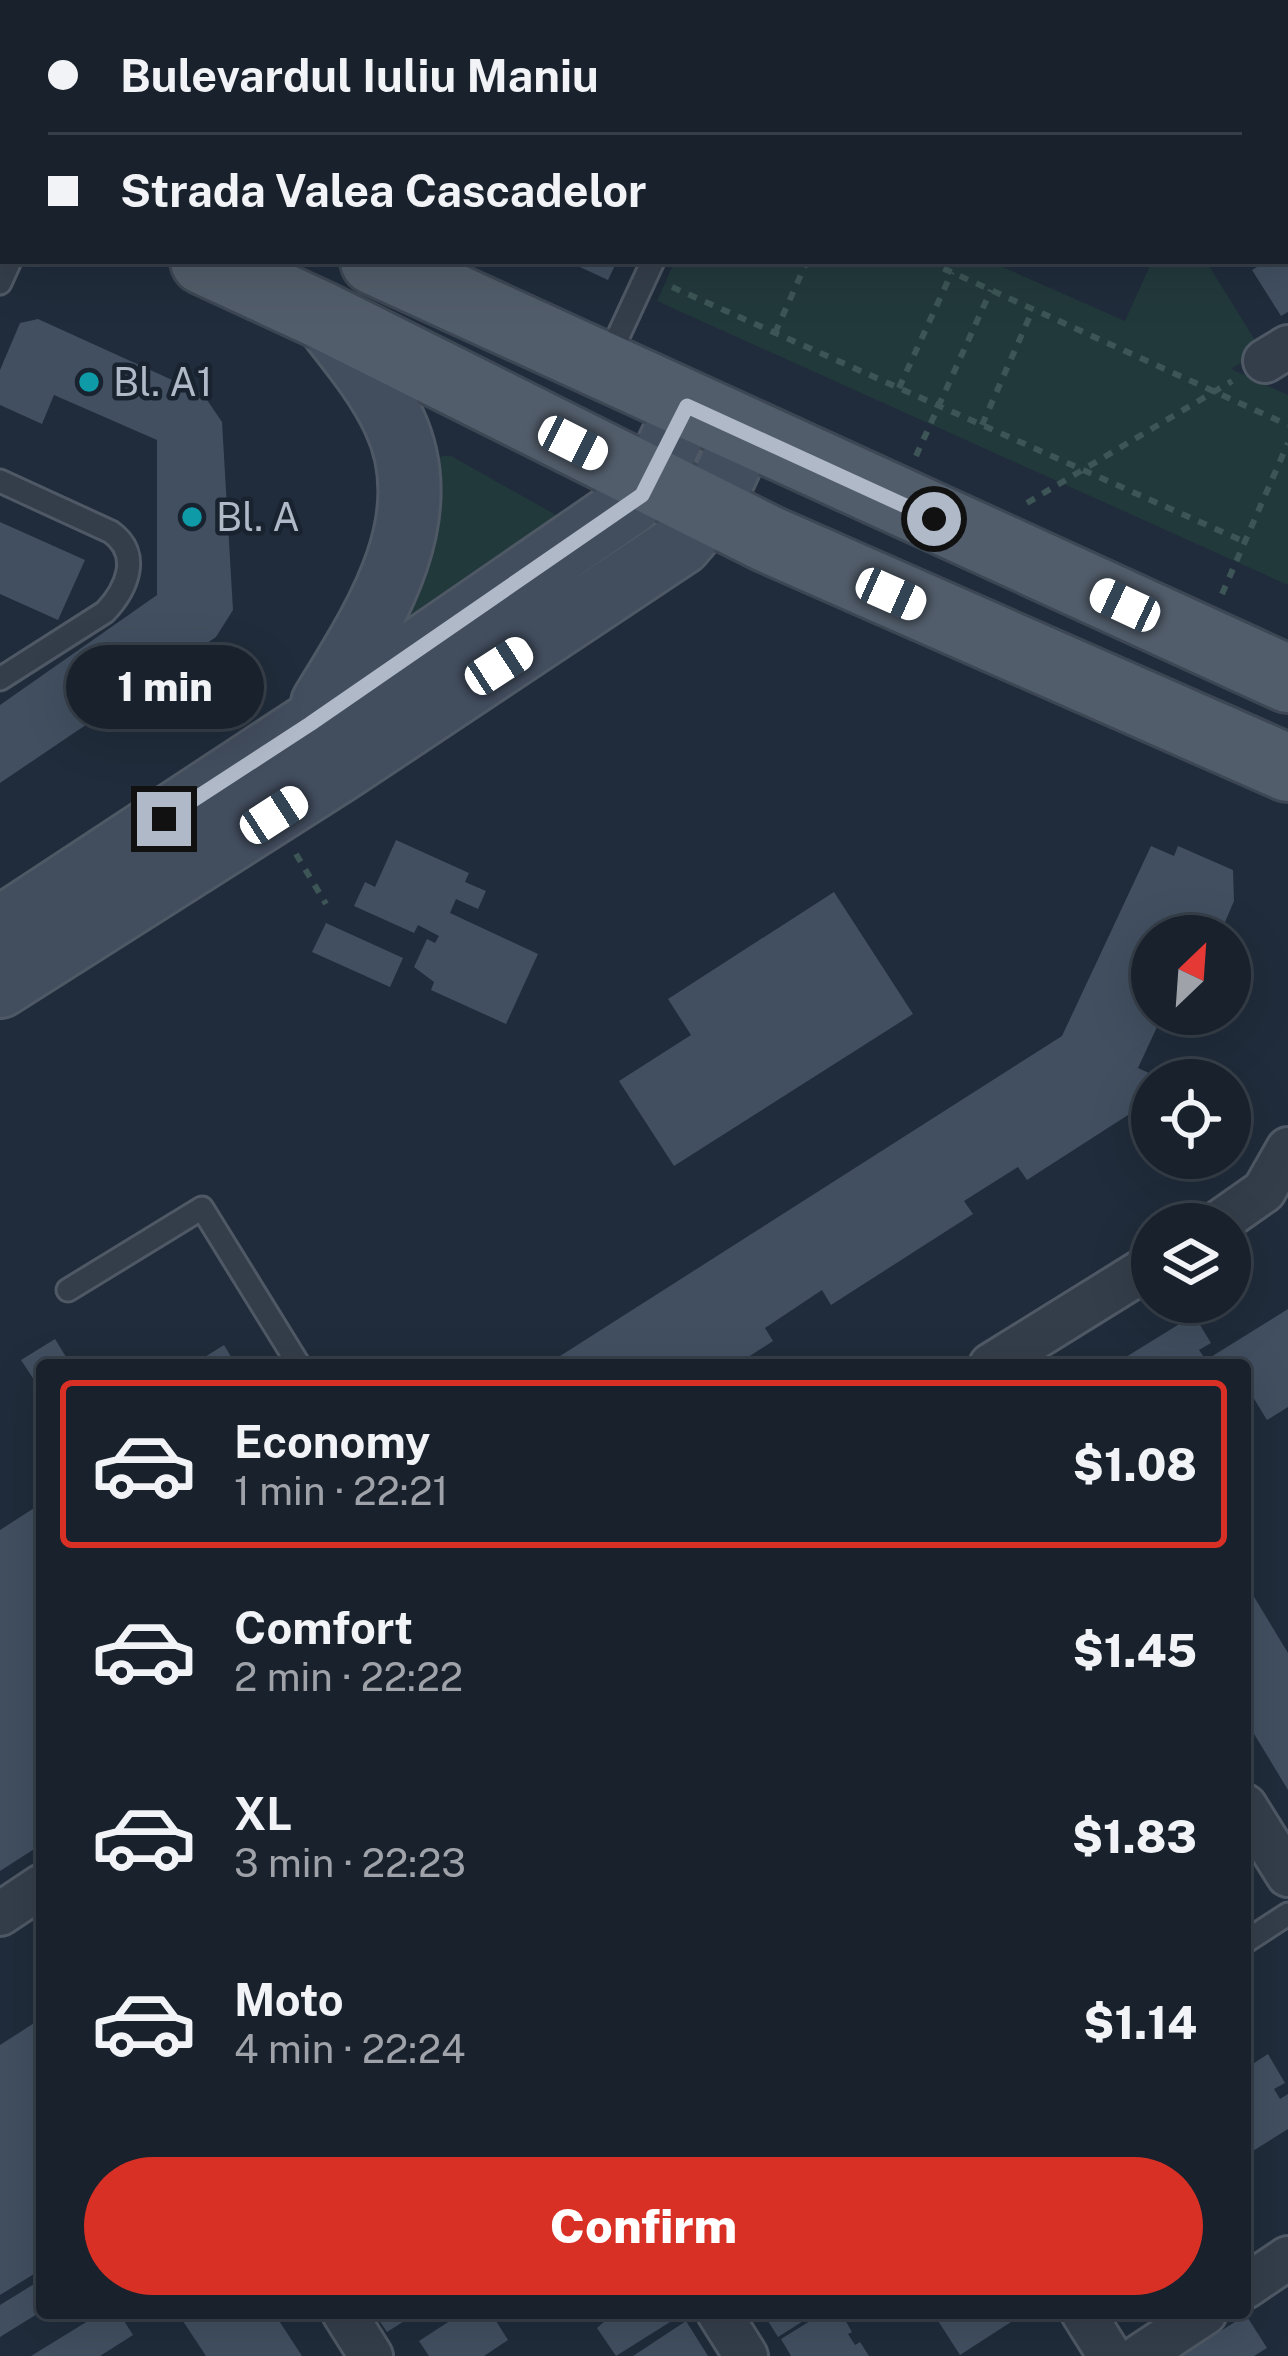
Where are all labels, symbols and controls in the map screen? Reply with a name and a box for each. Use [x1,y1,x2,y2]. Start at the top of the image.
text: Bulevardul Iuliu Maniu [120,49,599,102]
text: Strada Valea Cascadelor [120,164,647,217]
place label: Bl. A1 [113,359,213,405]
marker: Bl. A1 [76,369,102,395]
car [533,411,613,475]
route start [907,492,961,546]
place label: Bl. A [216,494,300,540]
marker: Bl. A [179,504,205,530]
car [851,563,931,625]
car [1085,573,1165,637]
car [459,631,539,701]
callout: 1 min [65,645,263,729]
text: 1 min [117,664,213,710]
car [234,780,314,850]
route end [137,792,191,846]
north arrow [1131,915,1251,1035]
map controls [1131,915,1251,1323]
button: locate [1131,1059,1251,1179]
button: layers [1131,1203,1251,1323]
icon: car [90,1410,198,1518]
text: Economy [234,1415,430,1468]
text: $1.08 [1073,1438,1197,1491]
text: 1 min · 22:21 [234,1468,448,1514]
icon: car [90,1596,198,1704]
text: Comfort [234,1601,413,1654]
text: $1.45 [1073,1624,1197,1677]
text: 2 min · 22:22 [234,1654,463,1700]
icon: car [90,1782,198,1890]
text: XL [234,1787,292,1840]
text: $1.83 [1072,1810,1197,1863]
text: 3 min · 22:23 [234,1840,466,1886]
icon: car [90,1968,198,2076]
text: Moto [234,1973,344,2026]
text: $1.14 [1083,1996,1197,2049]
text: 4 min · 22:24 [234,2026,466,2072]
button: Confirm [84,2157,1203,2295]

